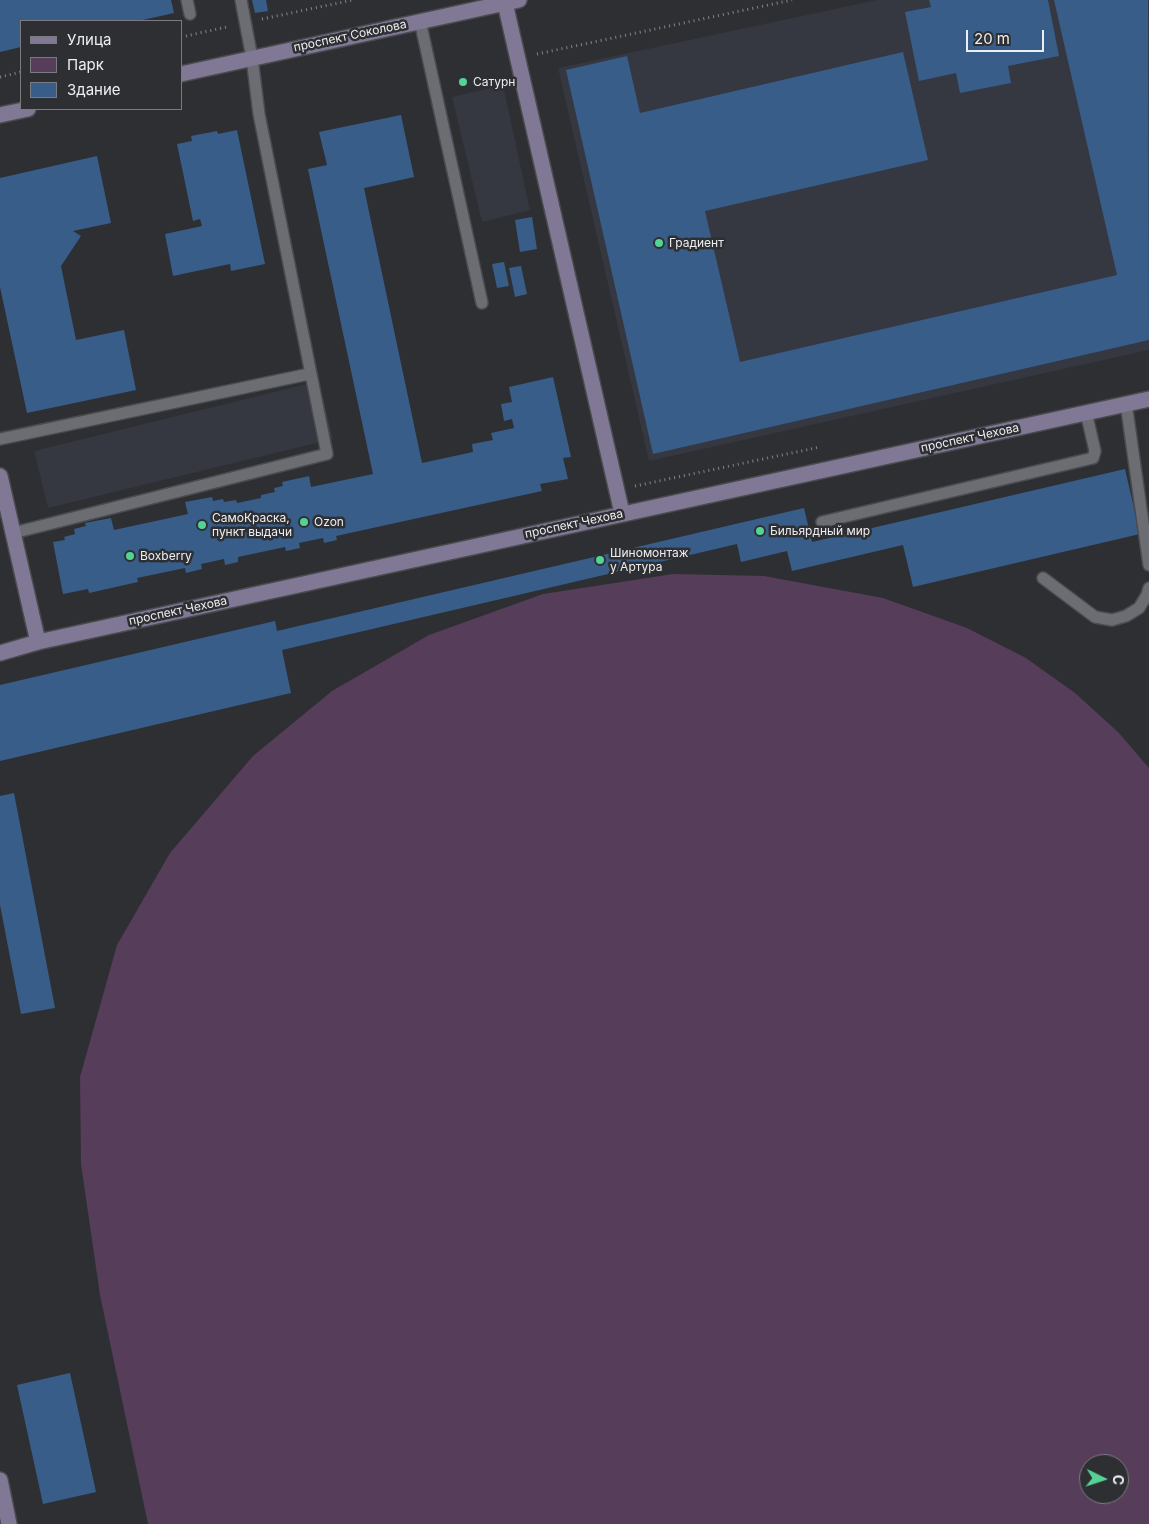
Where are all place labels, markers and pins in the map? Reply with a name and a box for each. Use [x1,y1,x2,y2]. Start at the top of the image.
place label: Сатурн [473,75,515,89]
marker: Сатурн [457,76,469,88]
place label: Градиент [669,236,724,250]
marker: Градиент [653,237,665,249]
place label: СамоКраска, пункт выдачи [212,511,292,539]
place label: Ozon [314,515,344,529]
marker: Ozon [298,516,310,528]
marker: СамоКраска, пункт выдачи [196,519,208,531]
place label: Бильярдный мир [770,524,870,538]
marker: Бильярдный мир [754,525,766,537]
place label: Шиномонтаж у Артура [610,546,688,574]
place label: Boxberry [140,549,192,563]
marker: Boxberry [124,550,136,562]
marker: Шиномонтаж у Артура [594,554,606,566]

